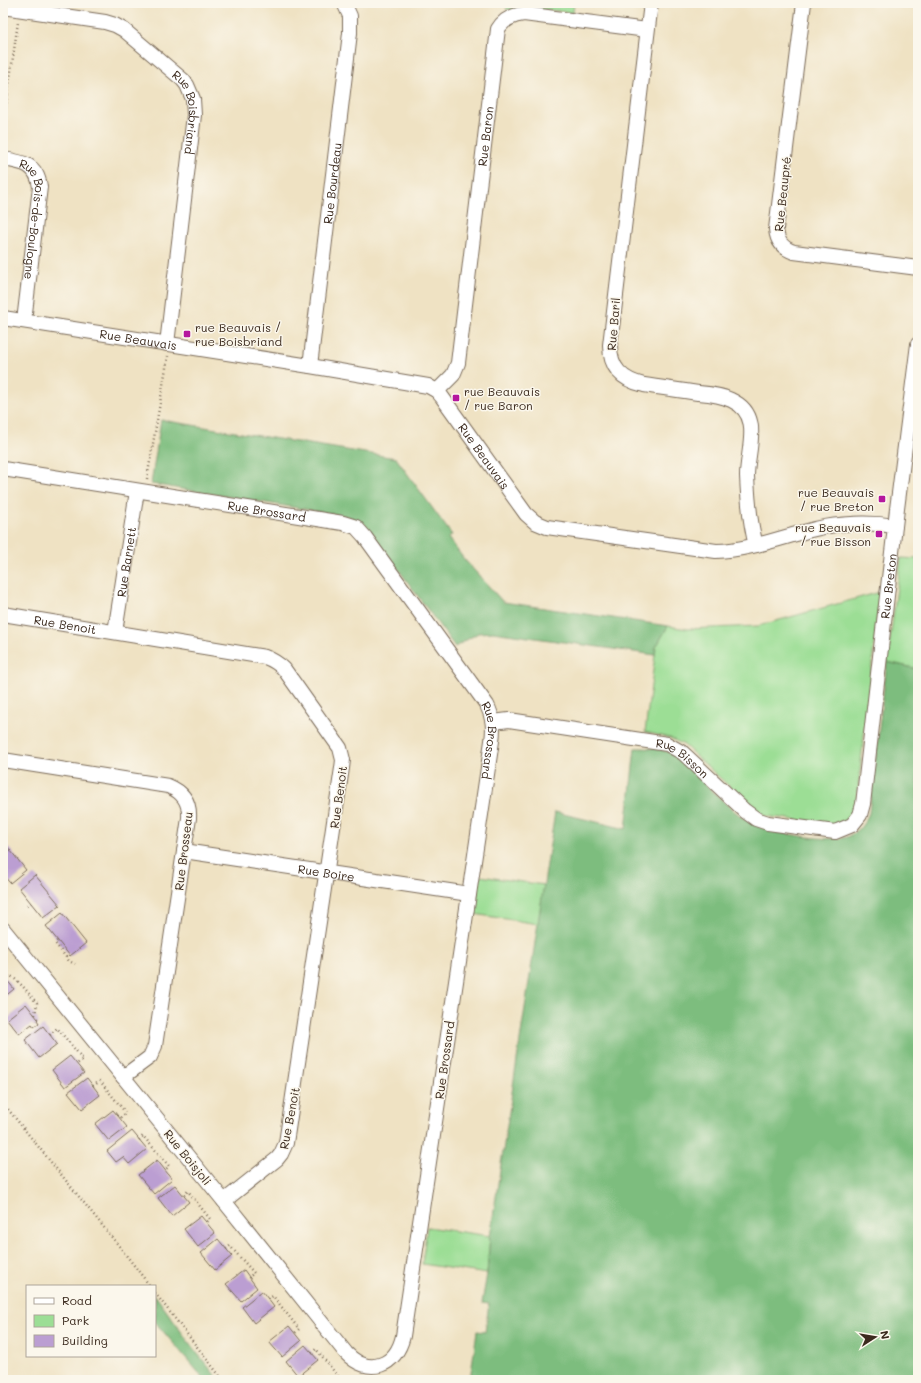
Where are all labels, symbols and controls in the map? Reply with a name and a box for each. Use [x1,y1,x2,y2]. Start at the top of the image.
street label: Rue Boisbriand [169,66,202,156]
street label: Rue Baron [474,105,497,167]
street label: Rue Bourdeau [319,142,345,225]
street label: Rue Bois-de-Boulogne [17,155,48,280]
street label: Rue Beaupré [770,156,794,232]
street label: Rue Baril [603,297,623,351]
place label: rue Beauvais / rue Boisbriand [195,319,282,349]
street label: Rue Beauvais [99,325,178,353]
marker: rue Beauvais / rue Boisbriand [182,329,192,339]
place label: rue Beauvais / rue Baron [464,383,540,413]
marker: rue Beauvais / rue Baron [451,393,461,403]
street label: Rue Beauvais [455,420,514,492]
place label: rue Beauvais / rue Breton [798,484,874,514]
marker: rue Beauvais / rue Breton [877,494,887,504]
street label: Rue Brossard [226,497,307,525]
place label: rue Beauvais / rue Bisson [795,519,871,549]
street label: Rue Barnett [113,525,139,598]
marker: rue Beauvais / rue Bisson [874,529,884,539]
street label: Rue Breton [876,553,900,620]
street label: Rue Benoit [33,611,98,637]
street label: Rue Brossard [478,698,501,781]
street label: Rue Bisson [655,734,712,781]
street label: Rue Benoit [326,765,350,829]
street label: Rue Brosseau [170,811,196,891]
street label: Rue Boire [297,860,356,885]
street label: Rue Brossard [431,1019,457,1100]
street label: Rue Benoit [275,1085,303,1151]
street label: Rue Boisjoli [161,1126,215,1188]
legend [26,1285,156,1357]
text: Road [62,1292,92,1308]
text: Park [62,1312,89,1328]
north arrow [855,1317,895,1357]
text: N [877,1329,893,1340]
text: Building [62,1332,108,1348]

